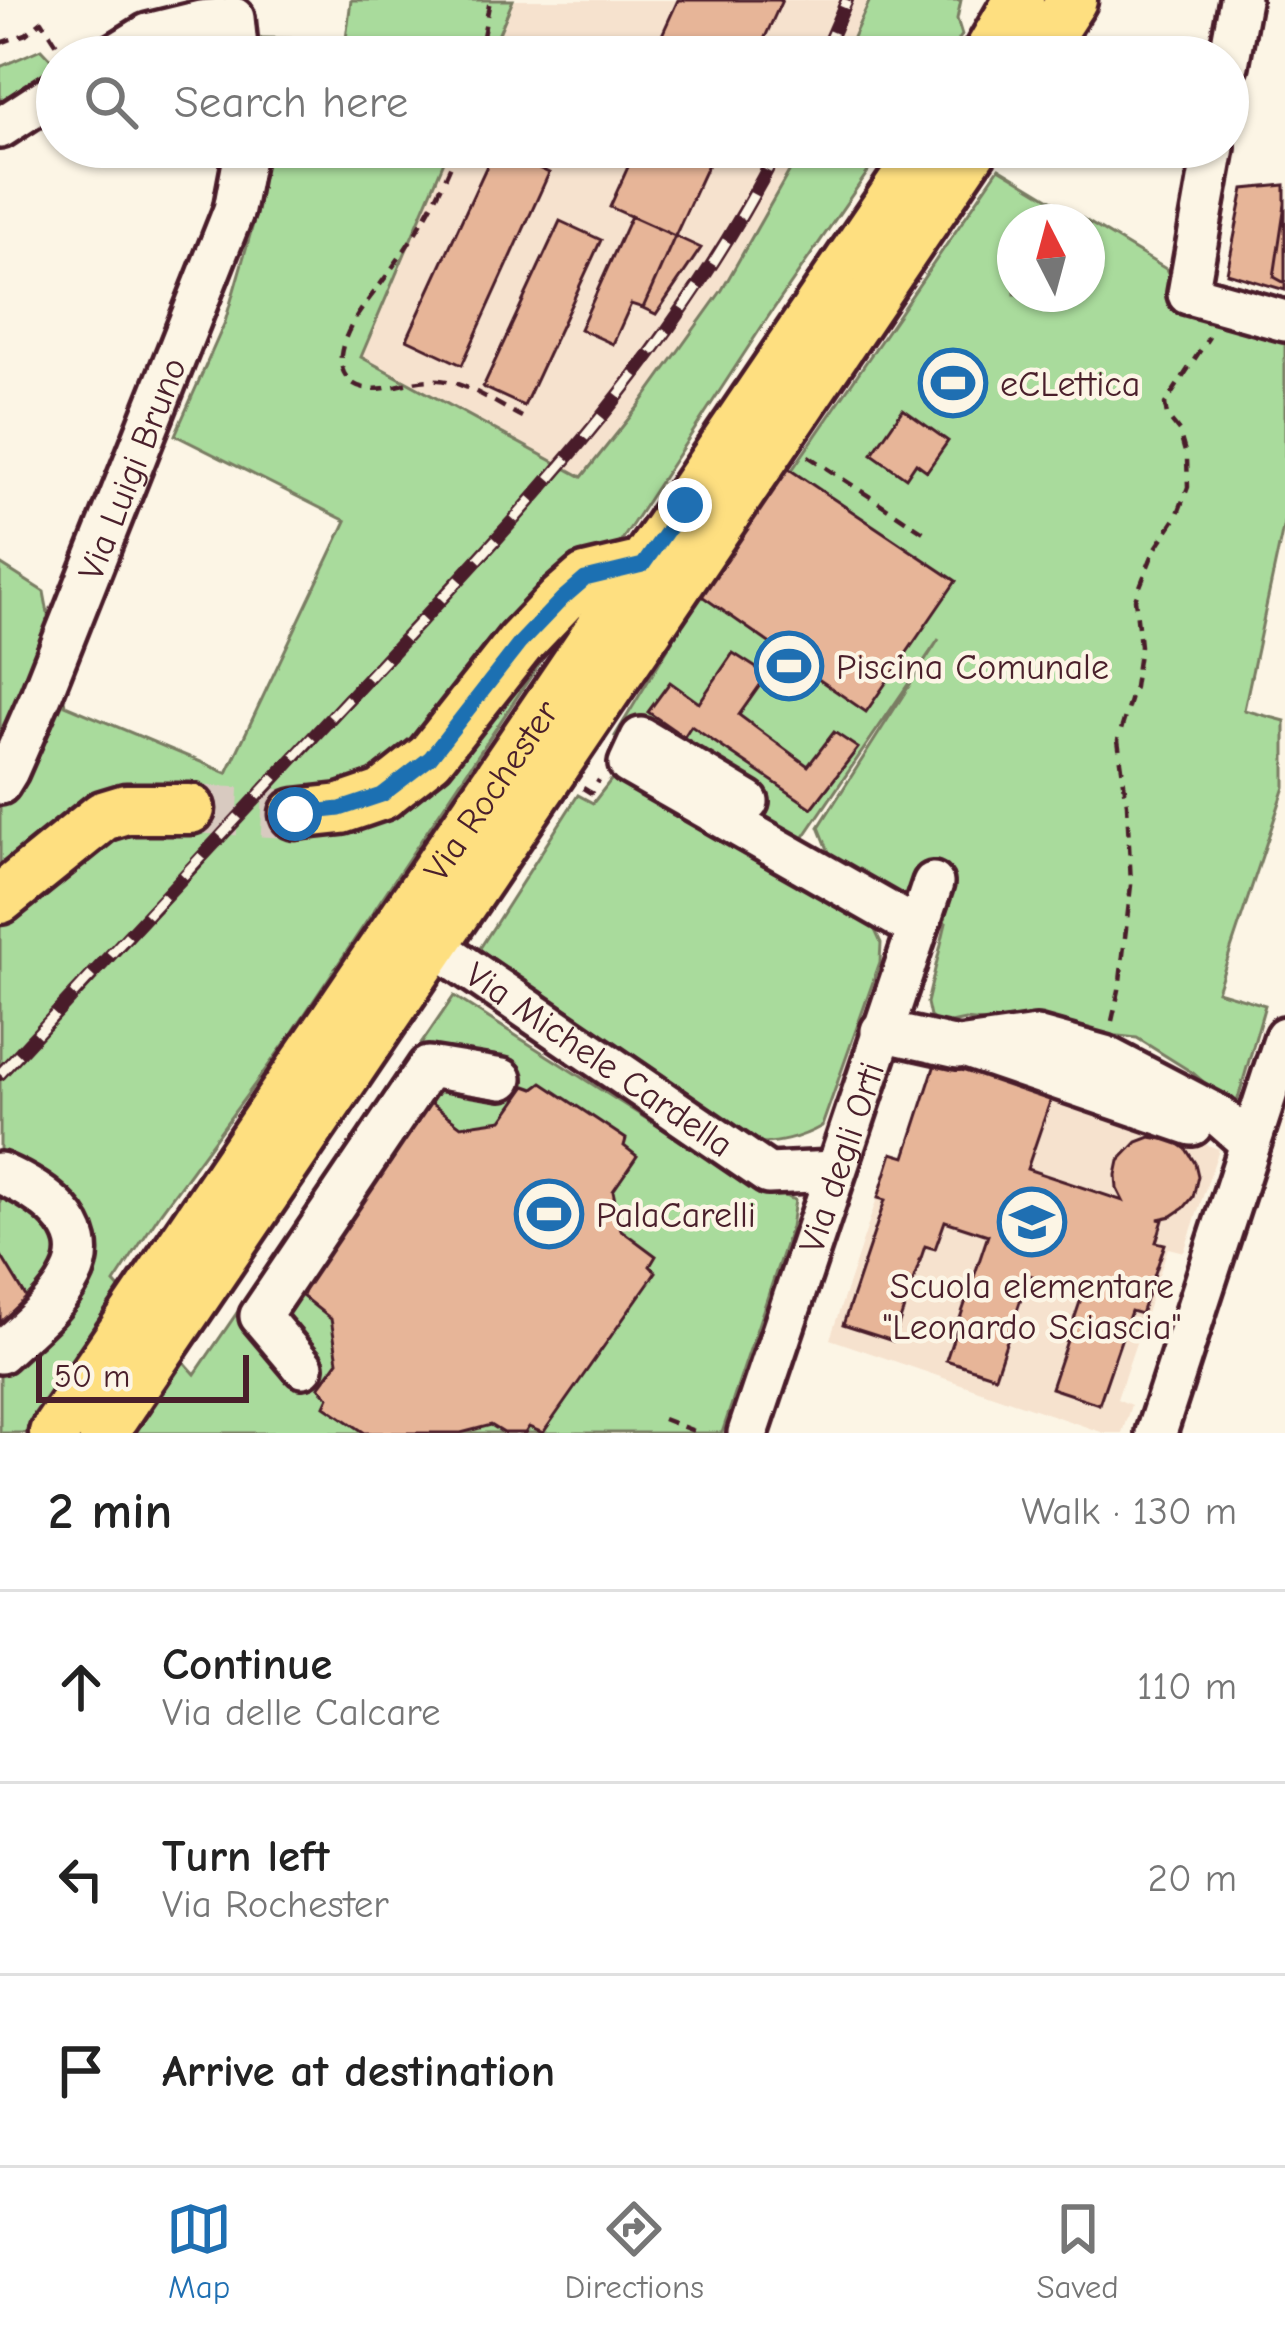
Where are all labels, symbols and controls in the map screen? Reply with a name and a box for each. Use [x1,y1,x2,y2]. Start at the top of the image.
search box [36,36,1249,168]
icon: search [78,69,144,135]
text: Search here [174,76,408,128]
north arrow [997,204,1105,312]
sports icon: eCLettica [918,348,988,418]
street label: Via Luigi Bruno [70,352,195,586]
place label: eCLettica [1000,364,1140,405]
route end [658,478,712,532]
sports icon: Piscina Comunale [754,631,824,701]
place label: Piscina Comunale [836,647,1109,688]
street label: Via Rochester [416,692,568,889]
route start [268,787,322,841]
street label: Via Michele Cardella [458,954,740,1166]
street label: Via degli Orti [791,1057,893,1258]
sports icon: PalaCarelli [514,1179,584,1249]
school or university icon: Scuola elementare "Leonardo Sciascia" [997,1187,1067,1257]
place label: PalaCarelli [596,1195,756,1236]
place label: Scuola elementare "Leonardo Sciascia" [882,1266,1182,1348]
scale bar [36,1349,249,1402]
text: 50 m [54,1357,130,1395]
text: 2 min [48,1482,172,1541]
text: Walk · 130 m [1021,1489,1237,1534]
text: Continue [162,1638,332,1690]
icon: ahead [48,1654,114,1720]
text: 110 m [1137,1664,1237,1709]
text: Via delle Calcare [162,1690,441,1735]
text: Turn left [162,1830,329,1882]
icon: left [48,1846,114,1912]
text: 20 m [1148,1856,1237,1901]
text: Via Rochester [162,1882,389,1927]
icon: arrive [48,2038,114,2104]
text: Arrive at destination [162,2045,555,2097]
tab: Map [166,2196,232,2306]
tab: Directions [565,2196,704,2306]
tab: Saved [1036,2196,1119,2306]

